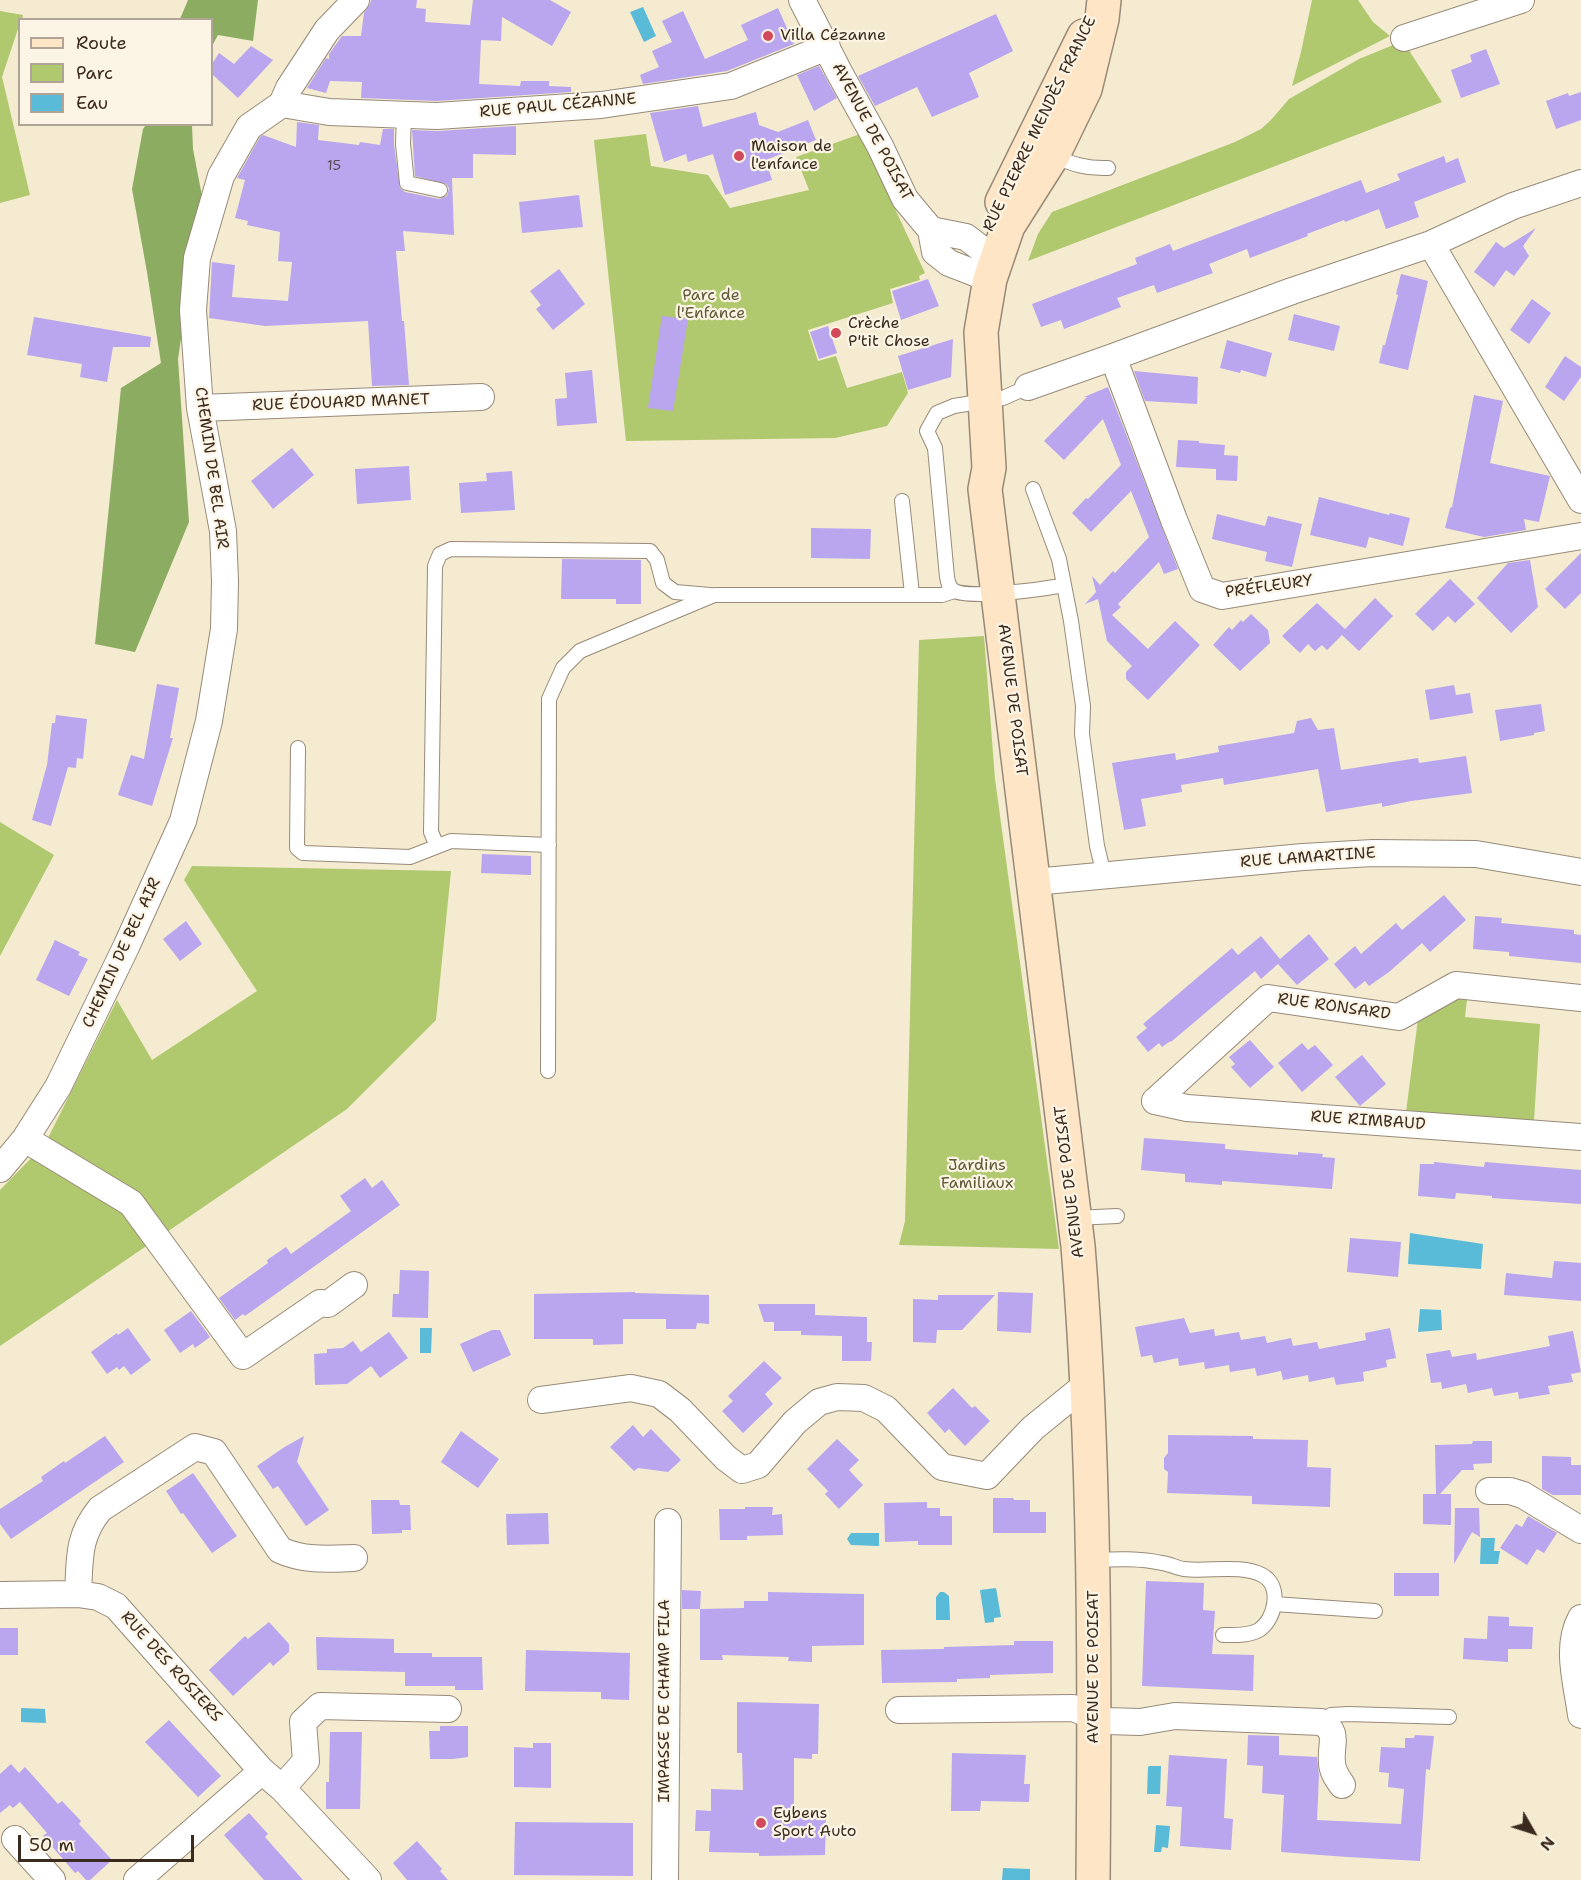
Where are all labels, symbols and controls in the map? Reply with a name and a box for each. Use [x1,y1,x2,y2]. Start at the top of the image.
street label: RUE PIERRE MENDÈS FRANCE [979,13,1101,235]
legend [18,18,213,126]
place label: Villa Cézanne [780,26,886,46]
marker: Villa Cézanne [761,29,775,43]
text: Route [76,31,127,55]
street label: AVENUE DE POISAT [827,60,917,204]
text: Parc [76,61,113,85]
street label: RUE PAUL CÉZANNE [479,90,637,122]
text: Eau [76,91,108,115]
place label: Maison de l'enfance [751,137,832,175]
marker: Maison de l'enfance [732,149,746,163]
house number: 15 [327,158,341,174]
park label: Parc de l'Enfance [677,286,745,324]
place label: Crèche P'tit Chose [848,314,930,352]
marker: Crèche P'tit Chose [829,326,843,340]
street label: CHEMIN DE BEL AIR [190,386,232,550]
street label: RUE ÉDOUARD MANET [252,390,430,416]
street label: PRÉFLEURY [1224,571,1314,603]
street label: AVENUE DE POISAT [993,623,1031,777]
street label: RUE LAMARTINE [1240,844,1376,872]
street label: CHEMIN DE BEL AIR [79,875,165,1031]
street label: RUE RONSARD [1276,990,1392,1024]
street label: AVENUE DE POISAT [1051,1105,1089,1259]
street label: RUE RIMBAUD [1310,1107,1426,1135]
park label: Jardins Familiaux [941,1156,1013,1194]
street label: AVENUE DE POISAT [1084,1590,1104,1744]
street label: IMPASSE DE CHAMP FILA [655,1599,675,1803]
street label: RUE DES ROSIERS [116,1608,226,1726]
north arrow [1503,1802,1563,1862]
place label: Eybens Sport Auto [773,1804,856,1842]
marker: Eybens Sport Auto [754,1816,768,1830]
scale bar [21,1823,196,1861]
text: N [1535,1832,1560,1855]
text: 50 m [29,1833,74,1857]

